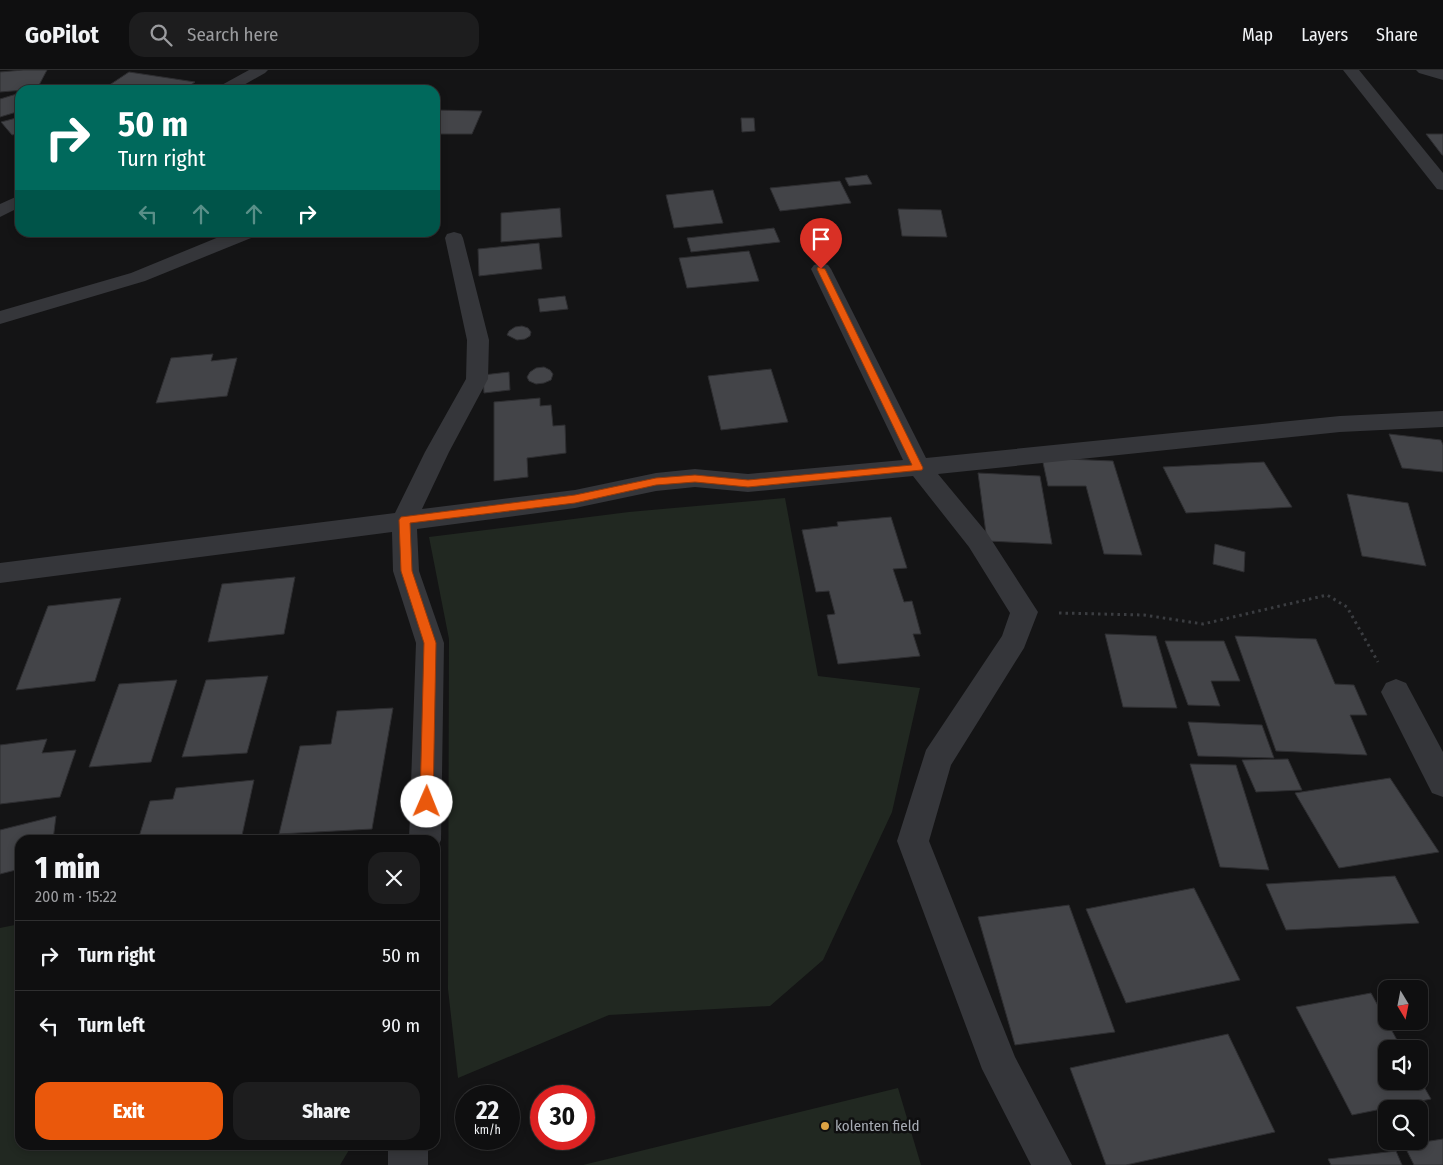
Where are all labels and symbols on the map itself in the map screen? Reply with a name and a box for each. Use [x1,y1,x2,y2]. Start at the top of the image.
pin [800,218,842,269]
position arrow [400,775,452,827]
north arrow [1378,980,1428,1030]
speed limit sign: 30 [530,1085,595,1150]
place label: kolenten field [835,1117,920,1135]
marker: kolenten field [819,1120,831,1132]

